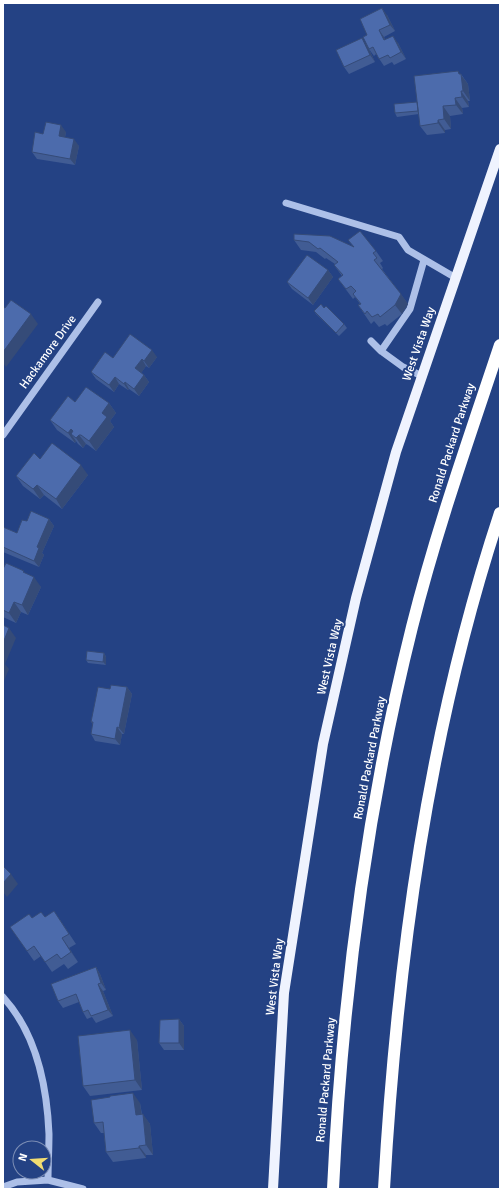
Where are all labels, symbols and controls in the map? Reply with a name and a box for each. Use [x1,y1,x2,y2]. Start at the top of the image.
street label: West Vista Way [399,305,439,383]
street label: Hackamore Drive [16,312,80,392]
street label: Ronald Packard Parkway [426,381,479,505]
street label: West Vista Way [314,617,346,696]
street label: Ronald Packard Parkway [351,695,389,821]
street label: West Vista Way [263,937,287,1016]
street label: Ronald Packard Parkway [313,1017,339,1143]
north arrow [12,1140,52,1180]
text: N [16,1152,30,1163]

